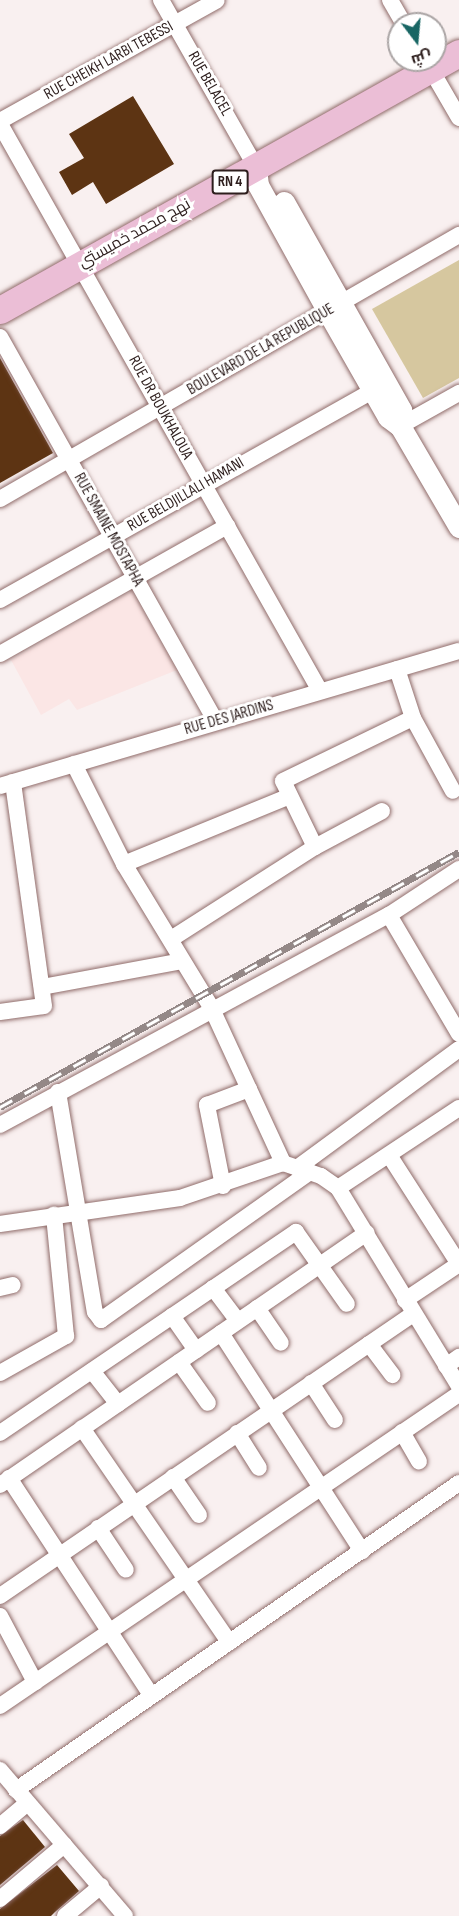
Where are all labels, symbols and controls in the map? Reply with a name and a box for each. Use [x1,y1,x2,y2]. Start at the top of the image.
north arrow [387,12,447,72]
street label: RUE CHEIKH LARBI TEBESSI [41,18,177,104]
text: ش [409,46,434,70]
street label: RUE BELACEL [183,48,235,120]
road number: RN 4 [210,170,250,194]
street label: نهج محمد خميستي [76,195,194,273]
street label: BOULEVARD DE LA REPUBLIQUE [184,300,338,400]
street label: RUE DR BOUKHALOUA [124,353,196,463]
street label: RUE BELDJILLALI HAMANI [124,454,248,536]
street label: RUE SMAINE MOSTAPHA [69,470,147,590]
street label: RUE DES JARDINS [182,696,276,740]

